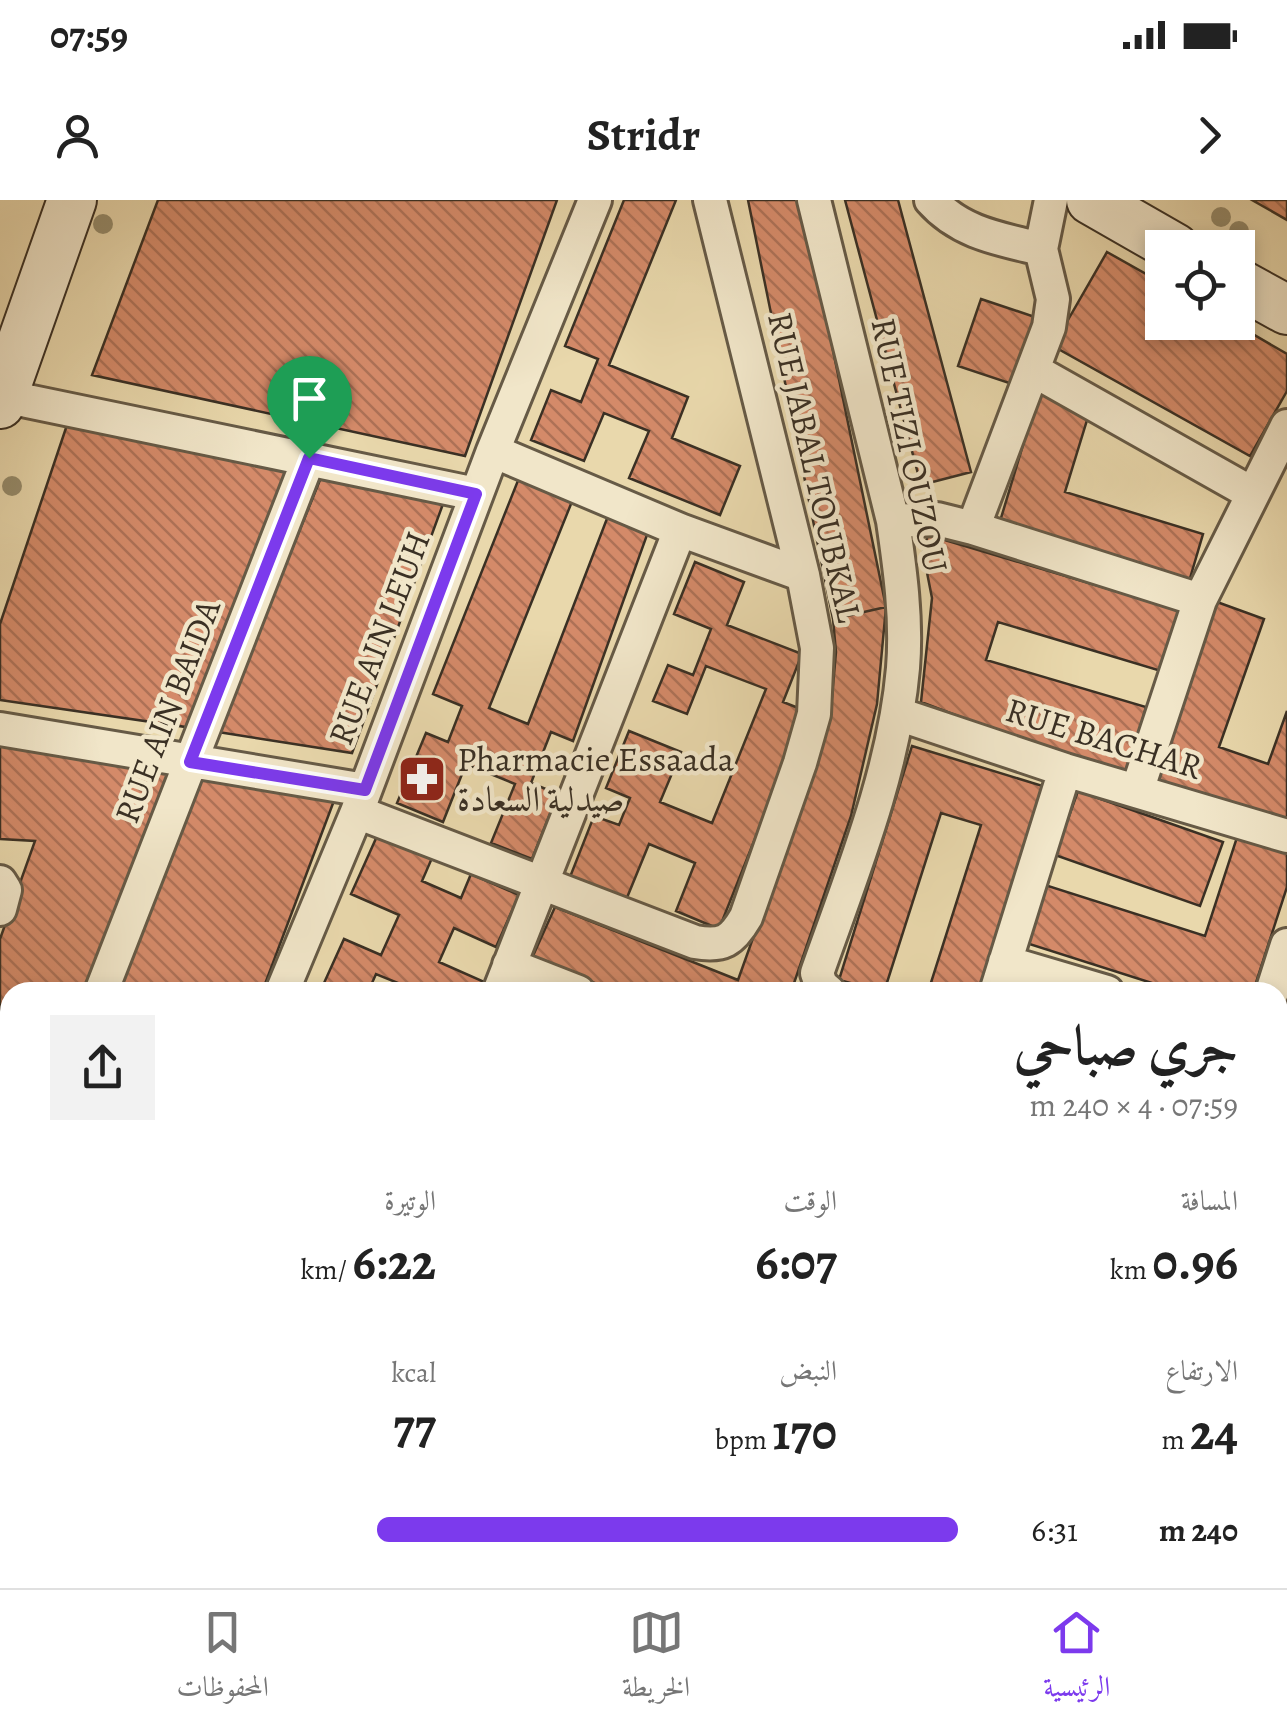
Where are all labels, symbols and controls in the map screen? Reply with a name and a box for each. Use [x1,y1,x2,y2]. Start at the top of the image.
text: 07:59 [50,9,128,61]
text: Stridr [587,104,700,166]
icon: person [50,108,105,163]
icon: forward [1182,108,1237,163]
map controls [1145,230,1255,340]
button: locate [1145,230,1255,340]
street label: RUE JABAL TOUBKAL [756,307,874,627]
street label: RUE TIZI OUZOU [860,313,960,577]
pin [267,356,352,459]
icon: arrive [282,371,337,426]
street label: RUE AIN LEUH [316,524,442,752]
street label: RUE AIN BAIDA [102,592,232,830]
street label: RUE BACHAR [1000,685,1209,791]
place label: Pharmacie Essaada صيدلية السعادة [457,735,735,823]
pharmacy icon: Pharmacie Essaada صيدلية السعادة [396,753,448,805]
text: جري صباحي [1014,1008,1238,1083]
button: share [50,1015,155,1120]
text: 07:59 · 4 × 240 m [1029,1083,1238,1127]
text: الوتيرة [384,1182,436,1220]
text: الوقت [783,1182,837,1220]
text: المسافة [1181,1182,1238,1220]
text: 6:22 [352,1228,436,1296]
text: 6:07 [755,1228,837,1296]
text: 0.96 [1153,1228,1238,1296]
text: /km [300,1251,352,1289]
text: km [1110,1251,1153,1289]
text: النبض [779,1352,837,1390]
text: الارتفاع [1165,1352,1238,1390]
text: kcal [391,1354,436,1392]
text: 77 [393,1392,436,1460]
text: 170 [773,1398,837,1466]
text: 24 [1190,1398,1238,1466]
text: bpm [715,1421,773,1459]
text: m [1162,1421,1190,1459]
text: 6:31 [1031,1508,1078,1552]
text: 240 m [1159,1508,1238,1552]
tab: المحفوظات [177,1605,269,1714]
tab: الخريطة [622,1605,690,1714]
tab: الرئيسية [1043,1605,1110,1714]

